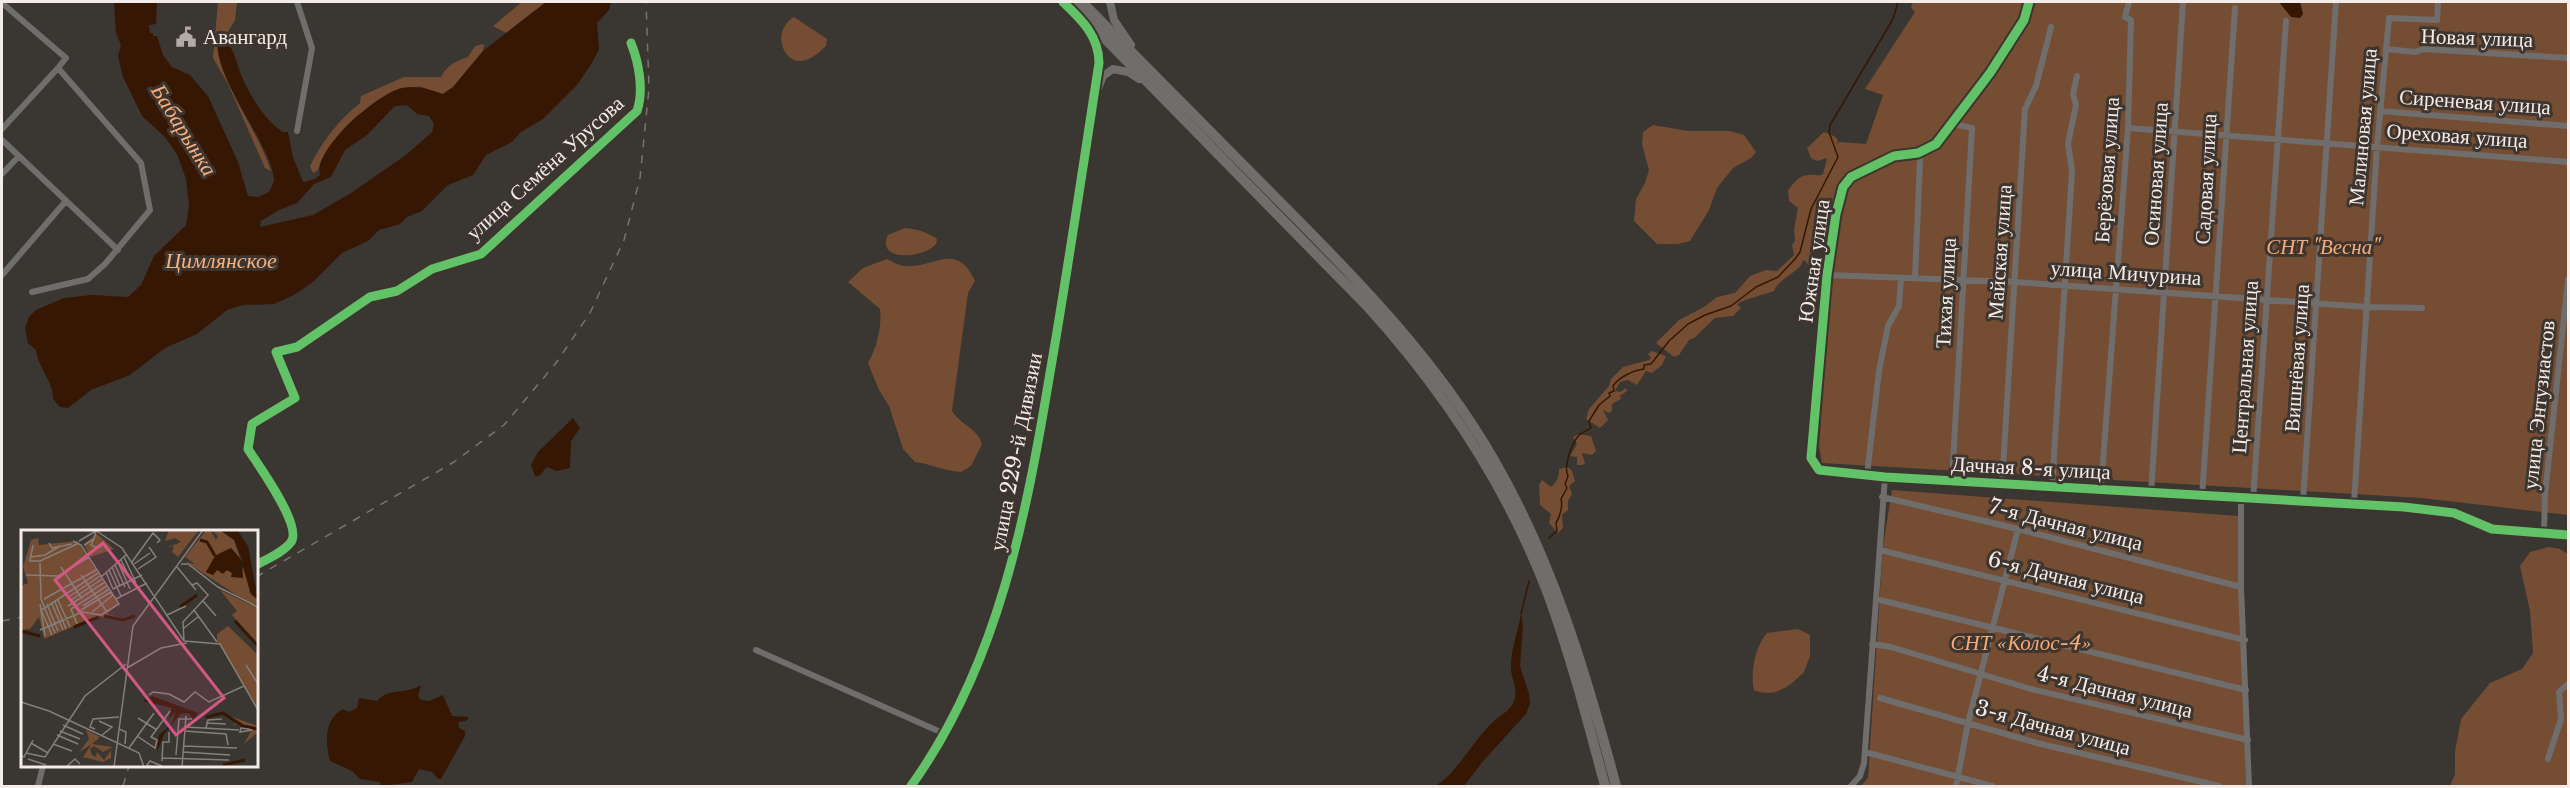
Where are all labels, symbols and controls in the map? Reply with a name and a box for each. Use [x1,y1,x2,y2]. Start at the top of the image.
street label: Новая улица [2420,23,2534,53]
place label: Авангард [203,24,288,50]
public building icon: Авангард [174,25,198,49]
street label: Малиновая улица [2343,46,2383,207]
water label: Бабарынка [145,78,223,181]
street label: Сиреневая улица [2398,84,2552,120]
street label: улица Семёна Урусова [461,90,630,246]
street label: Берёзовая улица [2089,95,2125,244]
street label: Осиновая улица [2138,101,2174,247]
street label: Садовая улица [2190,112,2222,245]
street label: Ореховая улица [2386,118,2529,154]
street label: Майская улица [1982,183,2018,320]
street label: Южная улица [1792,197,1836,324]
park label: СНТ "Весна" [2266,234,2381,260]
street label: Тихая улица [1930,236,1962,349]
water label: Цимлянское [164,247,277,274]
street label: улица Мичурина [2050,255,2203,291]
street label: Центральная улица [2226,279,2264,454]
street label: Вишнёвая улица [2279,282,2315,433]
street label: улица Энтузиастов [2517,319,2561,491]
street label: улица 229-й Дивизии [984,351,1048,553]
street label: Дачная 8-я улица [1951,451,2112,485]
street label: 7-я Дачная улица [1987,493,2146,557]
inset map [21,530,258,767]
street label: 6-я Дачная улица [1985,546,2148,610]
park label: СНТ «Колос-4» [1951,630,2091,656]
street label: 4-я Дачная улица [2035,660,2196,724]
street label: 3-я Дачная улица [1972,695,2134,761]

